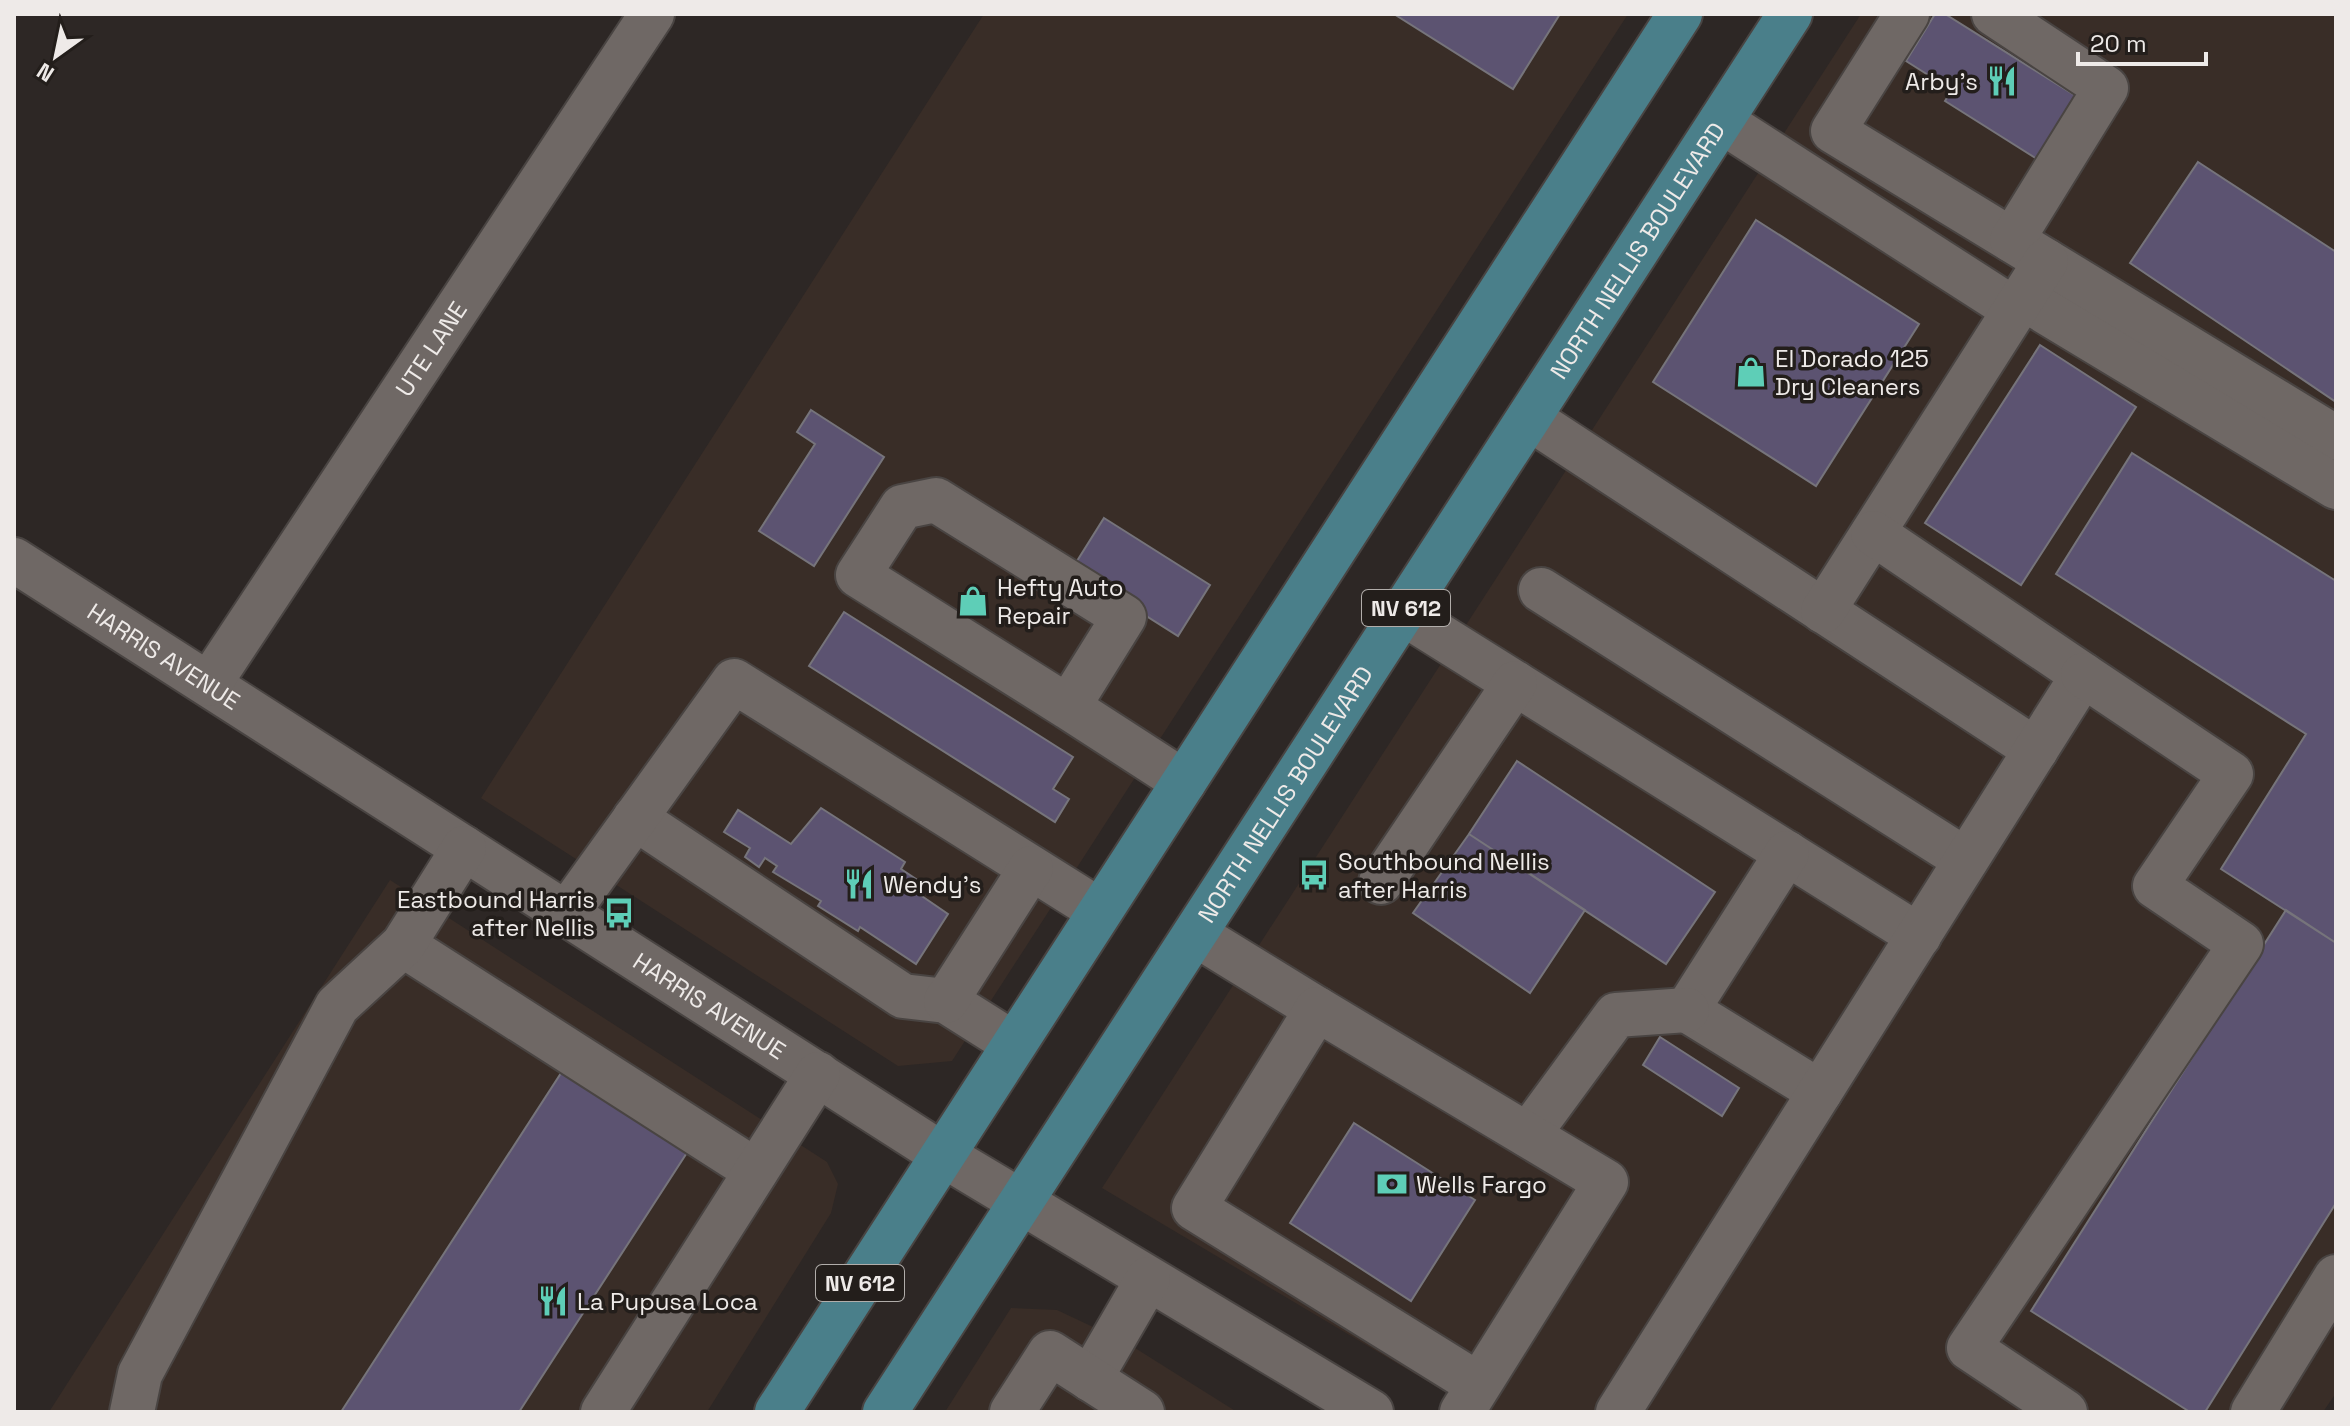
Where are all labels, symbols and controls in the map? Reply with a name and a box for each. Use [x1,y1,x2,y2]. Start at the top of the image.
north arrow [16,16,96,96]
scale bar [2078,16,2206,66]
text: 20 m [2090,28,2147,59]
text: N [31,57,59,89]
restaurant icon: Arby's [1985,64,2019,98]
place label: Arby's [1905,66,1978,97]
street label: NORTH NELLIS BOULEVARD [1543,116,1732,384]
street label: UTE LANE [388,295,473,402]
place label: El Dorado 125 Dry Cleaners [1775,343,1929,402]
shop icon: El Dorado 125 Dry Cleaners [1734,355,1768,389]
place label: Hefty Auto Repair [997,572,1124,631]
shop icon: Hefty Auto Repair [956,584,990,618]
road number: NV 612 [1362,590,1450,626]
street label: HARRIS AVENUE [82,596,246,716]
street label: NORTH NELLIS BOULEVARD [1191,660,1379,928]
place label: Southbound Nellis after Harris [1338,846,1550,905]
bus stop icon: Southbound Nellis after Harris [1297,858,1331,892]
restaurant icon: Wendy's [842,867,876,901]
place label: Wendy's [883,869,981,900]
place label: Eastbound Harris after Nellis [397,884,595,943]
bus stop icon: Eastbound Harris after Nellis [602,896,636,930]
street label: HARRIS AVENUE [627,945,792,1066]
bank icon: Wells Fargo [1375,1167,1409,1201]
place label: Wells Fargo [1416,1169,1547,1200]
road number: NV 612 [816,1265,904,1301]
restaurant icon: La Pupusa Loca [536,1284,570,1318]
place label: La Pupusa Loca [577,1286,758,1317]

